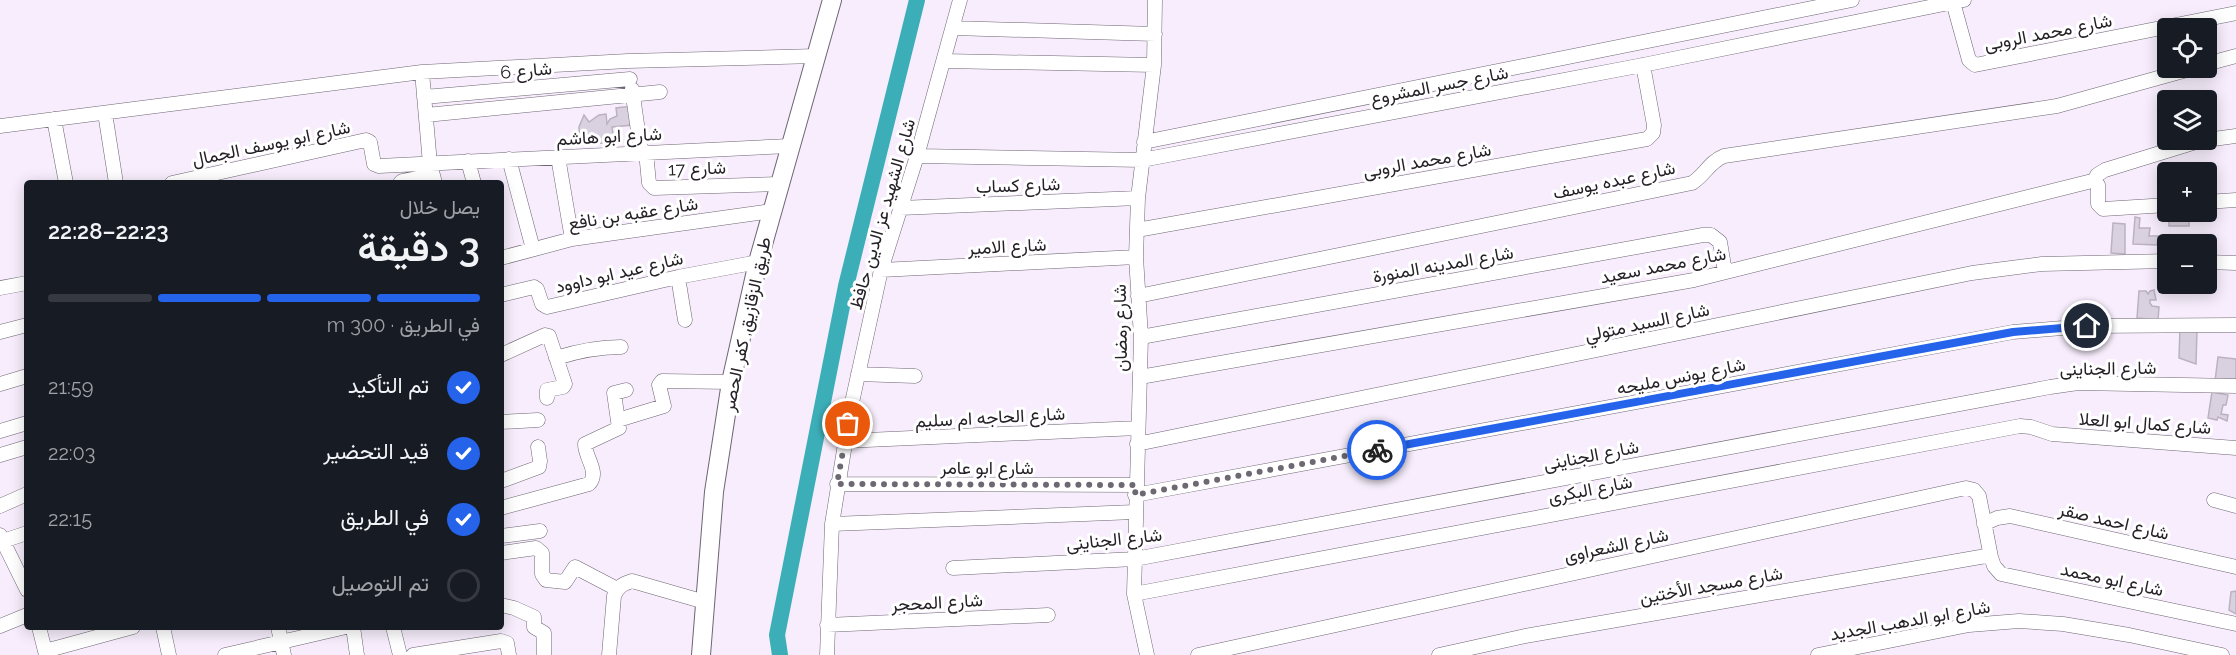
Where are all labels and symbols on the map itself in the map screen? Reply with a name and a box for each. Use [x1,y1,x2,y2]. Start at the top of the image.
street label: شارع محمد الروبى [1982,9,2114,57]
street label: شارع 6 [499,57,553,85]
street label: شارع جسر المشروع [1368,61,1510,111]
street label: شارع ابو يوسف الجمال [190,116,352,172]
street label: شارع الشهيد عز الدين حافظ [845,116,921,312]
street label: شارع ابو هاشم [556,123,662,151]
street label: شارع محمد الروبى [1361,138,1493,184]
street label: شارع 17 [668,156,726,182]
street label: شارع عبده يوسف [1551,157,1677,205]
street label: شارع كساب [975,173,1061,199]
street label: شارع عقبه بن نافع [567,192,700,236]
street label: شارع الامير [966,233,1047,261]
street label: طريق الزقازيق, كفر الحصر [717,235,776,414]
street label: شارع المدينه المنورة [1371,241,1515,289]
street label: شارع محمد سعيد [1598,243,1728,289]
street label: شارع عيد ابو داوود [553,247,685,299]
street label: شارع رمضان [1109,284,1133,372]
street label: شارع السيد متولي [1583,299,1712,350]
pin [2061,300,2112,351]
street label: شارع يونس مليحه [1615,353,1748,401]
street label: شارع الجناينى [2060,357,2156,381]
pin [822,398,873,449]
street label: شارع الحاجه ام سليم [914,403,1066,433]
street label: شارع كمال ابو العلا [2078,408,2212,440]
courier [1347,420,1407,480]
street label: شارع الجناينى [1542,435,1641,476]
street label: شارع ابو عامر [939,457,1034,480]
street label: شارع البكرى [1546,471,1634,509]
street label: شارع احمد صقر [2055,498,2171,546]
street label: شارع الجناينى [1065,524,1163,556]
street label: شارع الشعراوى [1562,524,1671,568]
street label: شارع ابو محمد [2058,558,2165,602]
street label: شارع مسجد الأختين [1638,562,1785,610]
street label: شارع المحجر [890,589,984,617]
street label: شارع ابو الدهب الجديد [1828,596,1992,646]

